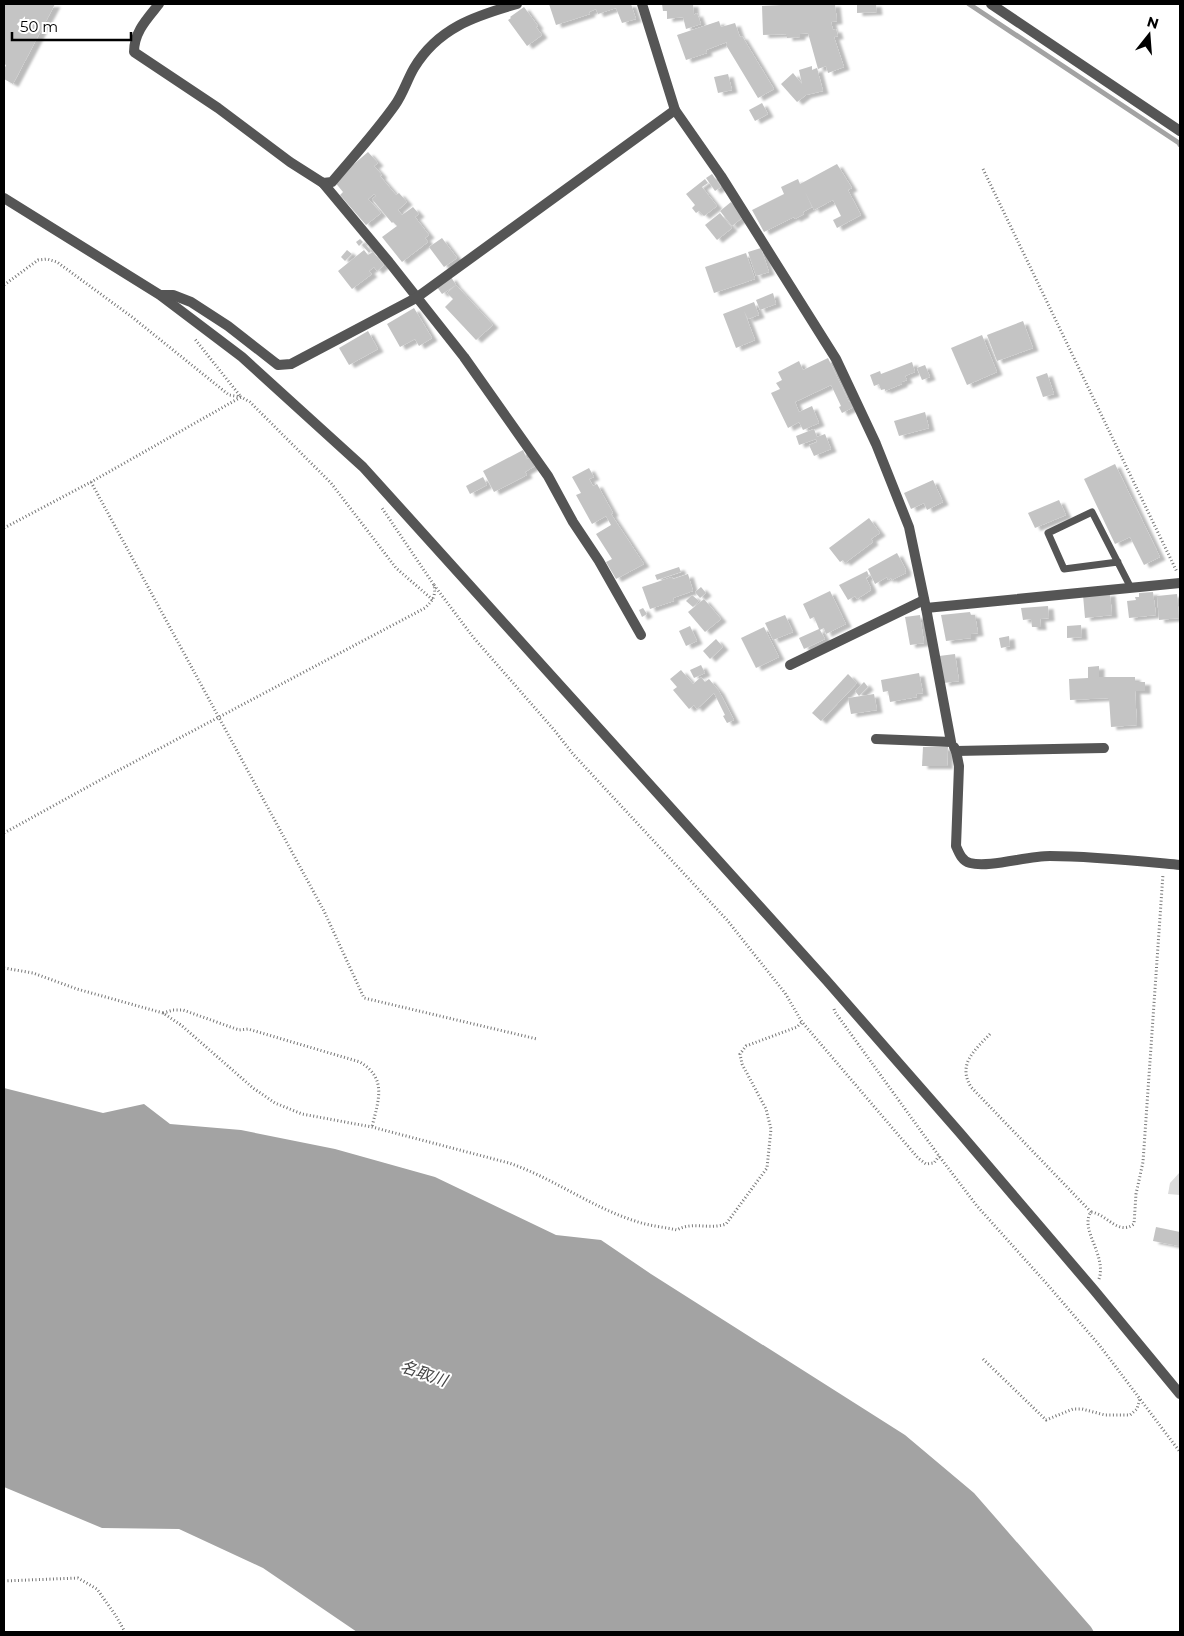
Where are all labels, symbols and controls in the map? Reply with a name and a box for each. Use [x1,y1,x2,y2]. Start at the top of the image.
scale bar [12,10,131,42]
north arrow [1124,10,1174,60]
text: N [1145,12,1161,33]
text: 50 m [20,17,58,36]
water label: 名取川 [398,1357,452,1391]

